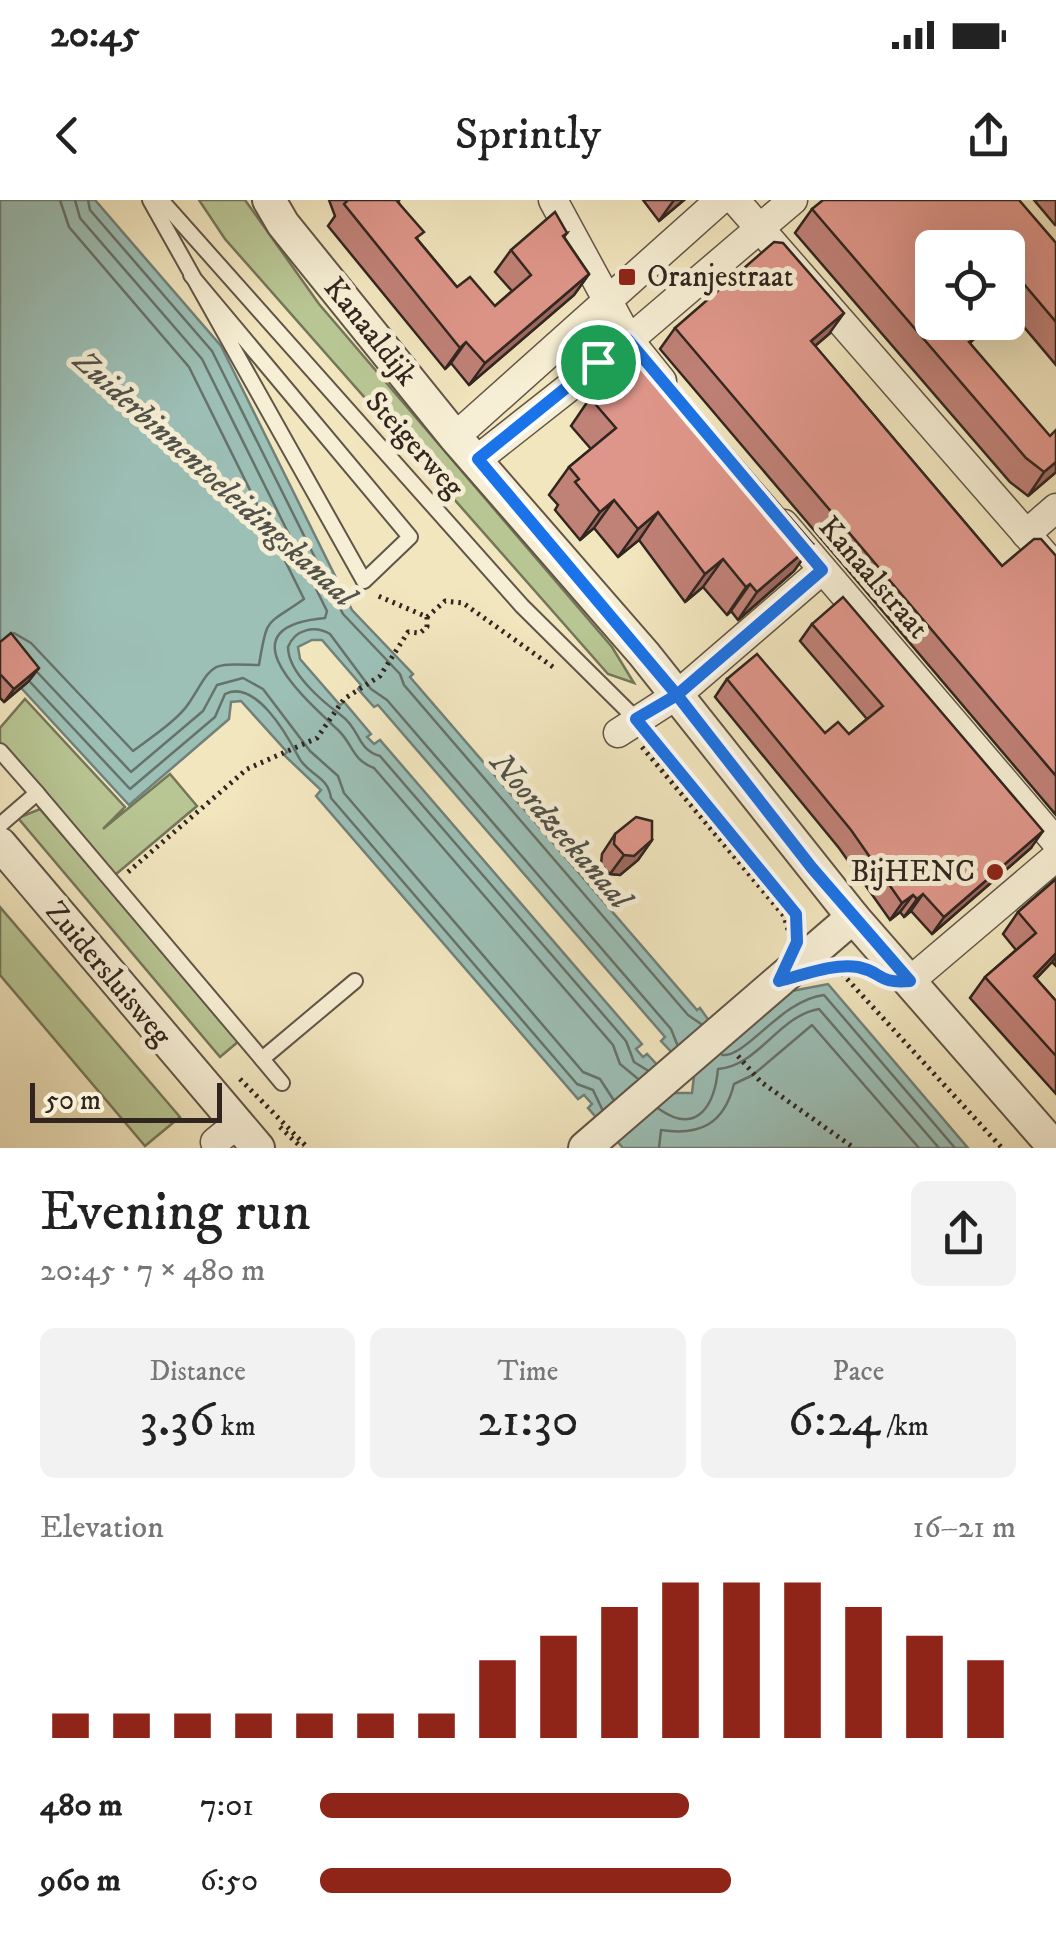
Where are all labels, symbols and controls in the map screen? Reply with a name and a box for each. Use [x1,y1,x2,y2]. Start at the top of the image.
text: 20:45 [50,11,140,59]
text: Sprintly [455,107,601,163]
icon: back [40,108,95,163]
icon: share [961,108,1016,163]
map controls [915,230,1025,340]
button: locate [915,230,1025,340]
place label: Oranjestraat [647,259,793,296]
marker: Oranjestraat [616,266,638,288]
street label: Kanaaldijk [315,270,425,394]
pin [556,320,641,405]
icon: arrive [571,335,626,390]
water label: Zuiderbinnentoeleidingskanaal [63,340,366,619]
street label: Steigerweg [357,384,472,506]
street label: Kanaalstraat [810,509,936,647]
water label: Noordzeekanaal [480,743,642,921]
place label: BijHENC [850,854,975,891]
marker: BijHENC [984,861,1006,883]
street label: Zuidersluisweg [37,894,179,1054]
scale bar [30,1078,222,1123]
text: 50 m [45,1083,101,1118]
text: Evening run [40,1179,311,1248]
button: share [911,1181,1016,1286]
text: 20:45 · 7 × 480 m [40,1251,265,1291]
text: Distance [149,1354,246,1389]
text: Time [498,1354,558,1389]
text: Pace [832,1354,884,1389]
text: 3.36 [140,1389,215,1452]
text: 21:30 [477,1389,579,1452]
text: 6:24 [788,1389,880,1452]
text: km [215,1409,256,1444]
text: /km [880,1409,929,1444]
text: Elevation [40,1508,164,1548]
text: 16–21 m [913,1508,1016,1548]
text: 480 m [40,1786,123,1826]
text: 7:01 [200,1786,254,1826]
text: 960 m [40,1861,121,1901]
text: 6:50 [200,1861,258,1901]

